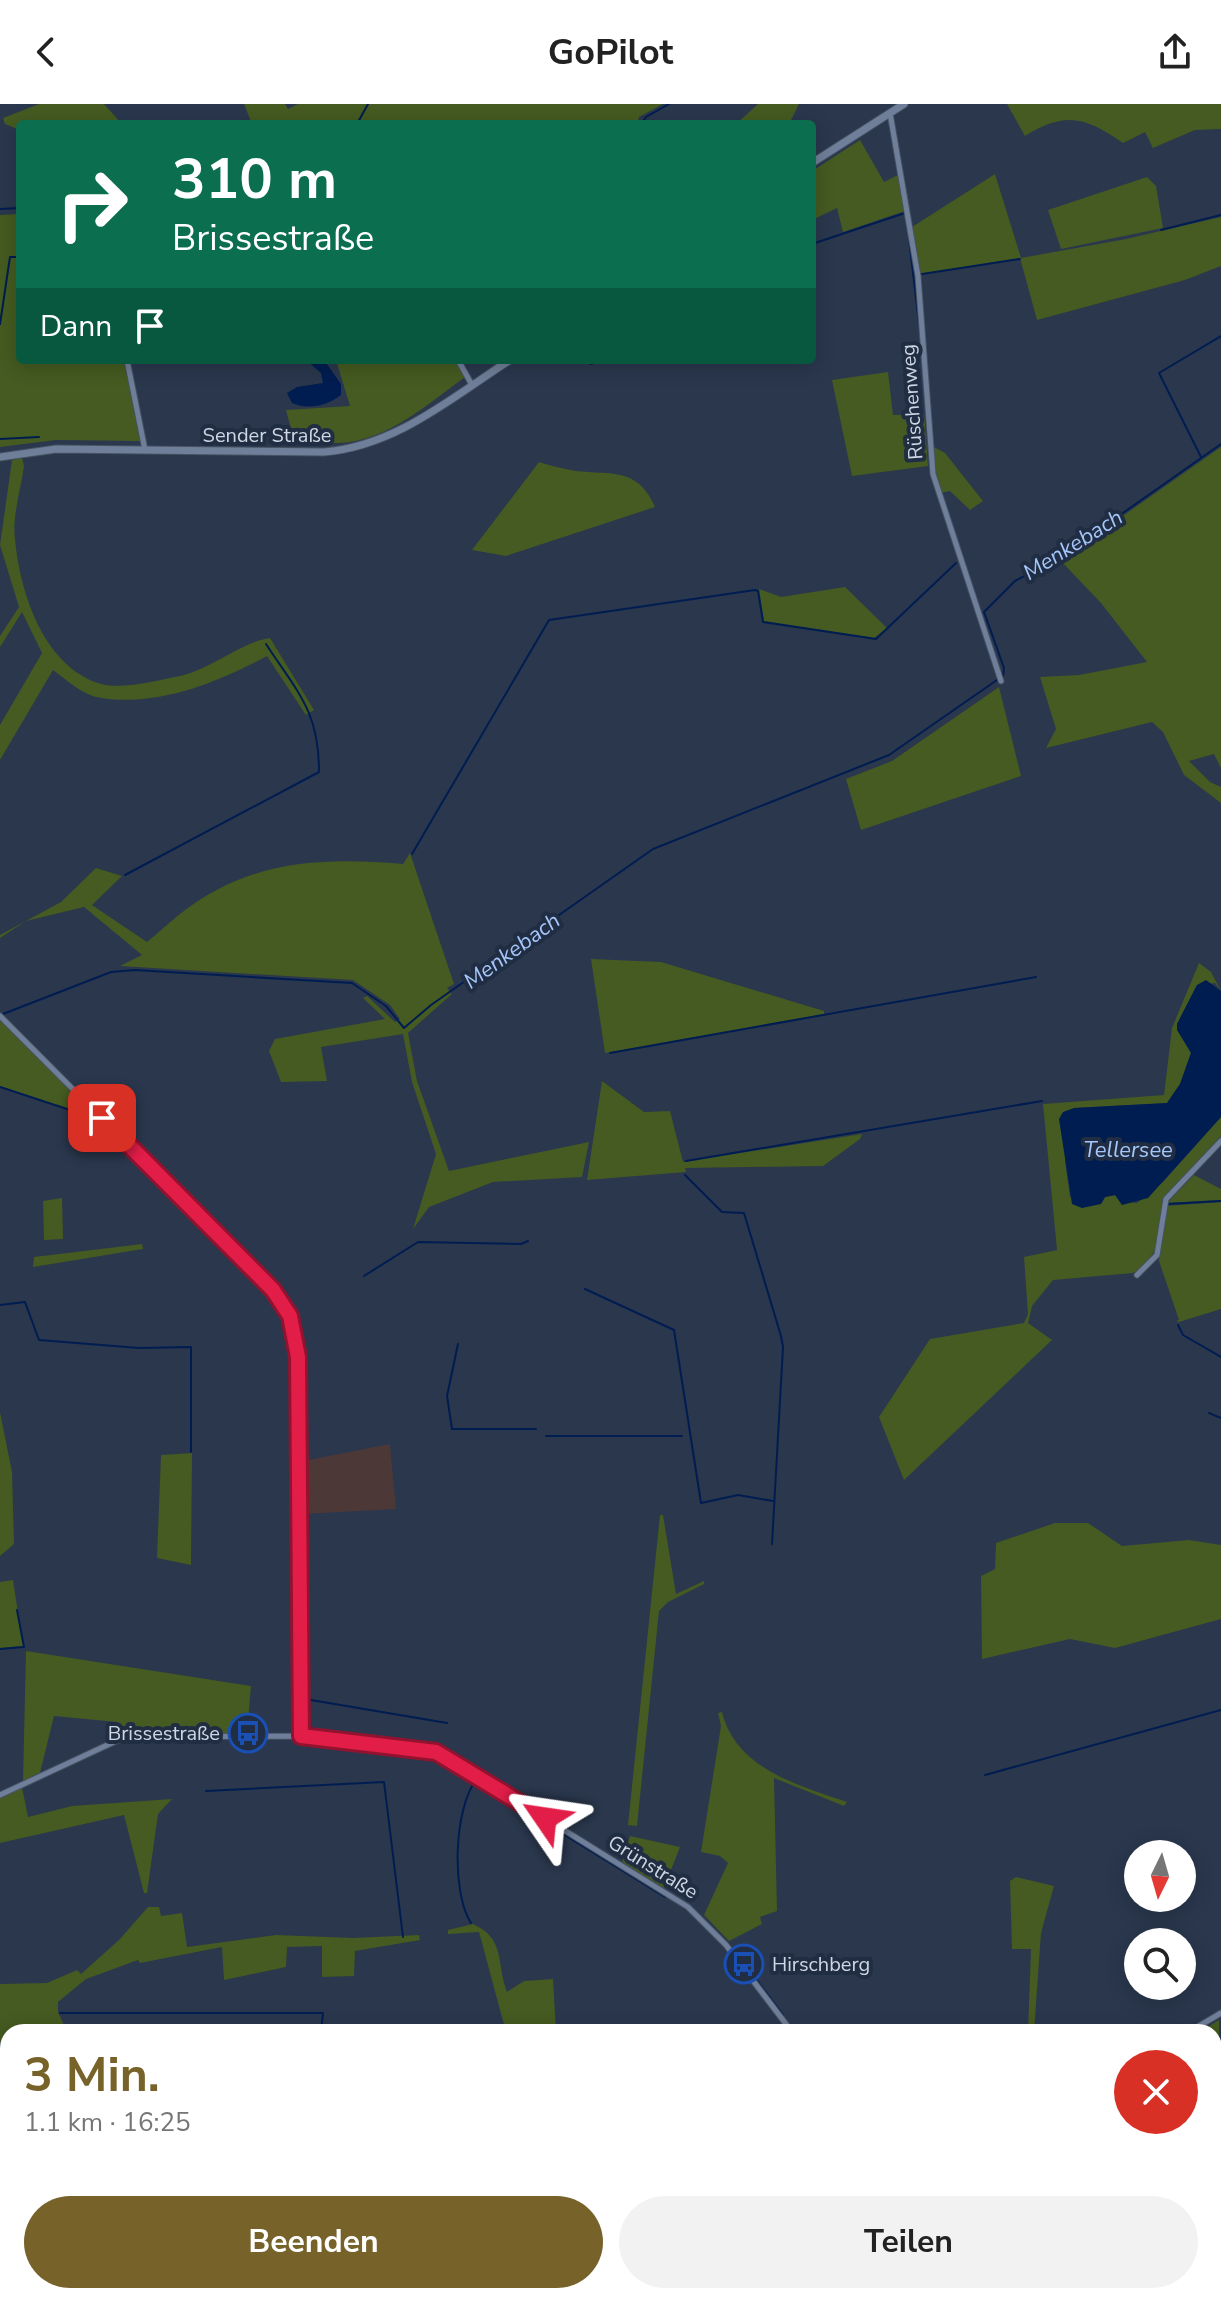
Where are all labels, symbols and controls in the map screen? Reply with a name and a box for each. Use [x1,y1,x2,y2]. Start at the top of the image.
text: GoPilot [548,28,673,77]
icon: back [24,30,68,74]
icon: share [1153,30,1197,74]
text: 310 m [172,141,337,218]
icon: right [40,152,144,256]
text: Brissestraße [172,214,374,263]
icon: arrive [128,304,172,348]
text: Dann [40,306,112,347]
street label: Rüschenweg [894,343,930,461]
street label: Sender Straße [203,422,331,449]
water label: Menkebach [1017,502,1129,588]
water label: Menkebach [458,906,566,996]
pin [68,1084,136,1152]
icon: arrive [80,1096,124,1140]
water label: Tellersee [1083,1135,1173,1165]
bus stop icon: Brissestraße [227,1712,269,1754]
place label: Brissestraße [108,1720,220,1747]
position arrow [503,1776,587,1860]
street label: Grünstraße [603,1829,703,1905]
north arrow [1124,1840,1196,1912]
map controls [1124,1840,1196,2000]
button: search [1124,1928,1196,2000]
bus stop icon: Hirschberg [723,1943,765,1985]
place label: Hirschberg [772,1951,870,1978]
text: 3 Min. [24,2042,160,2108]
button: close [1114,2050,1198,2134]
text: 1.1 km · 16:25 [24,2105,191,2140]
button: Beenden [24,2196,603,2288]
button: Teilen [619,2196,1198,2288]

